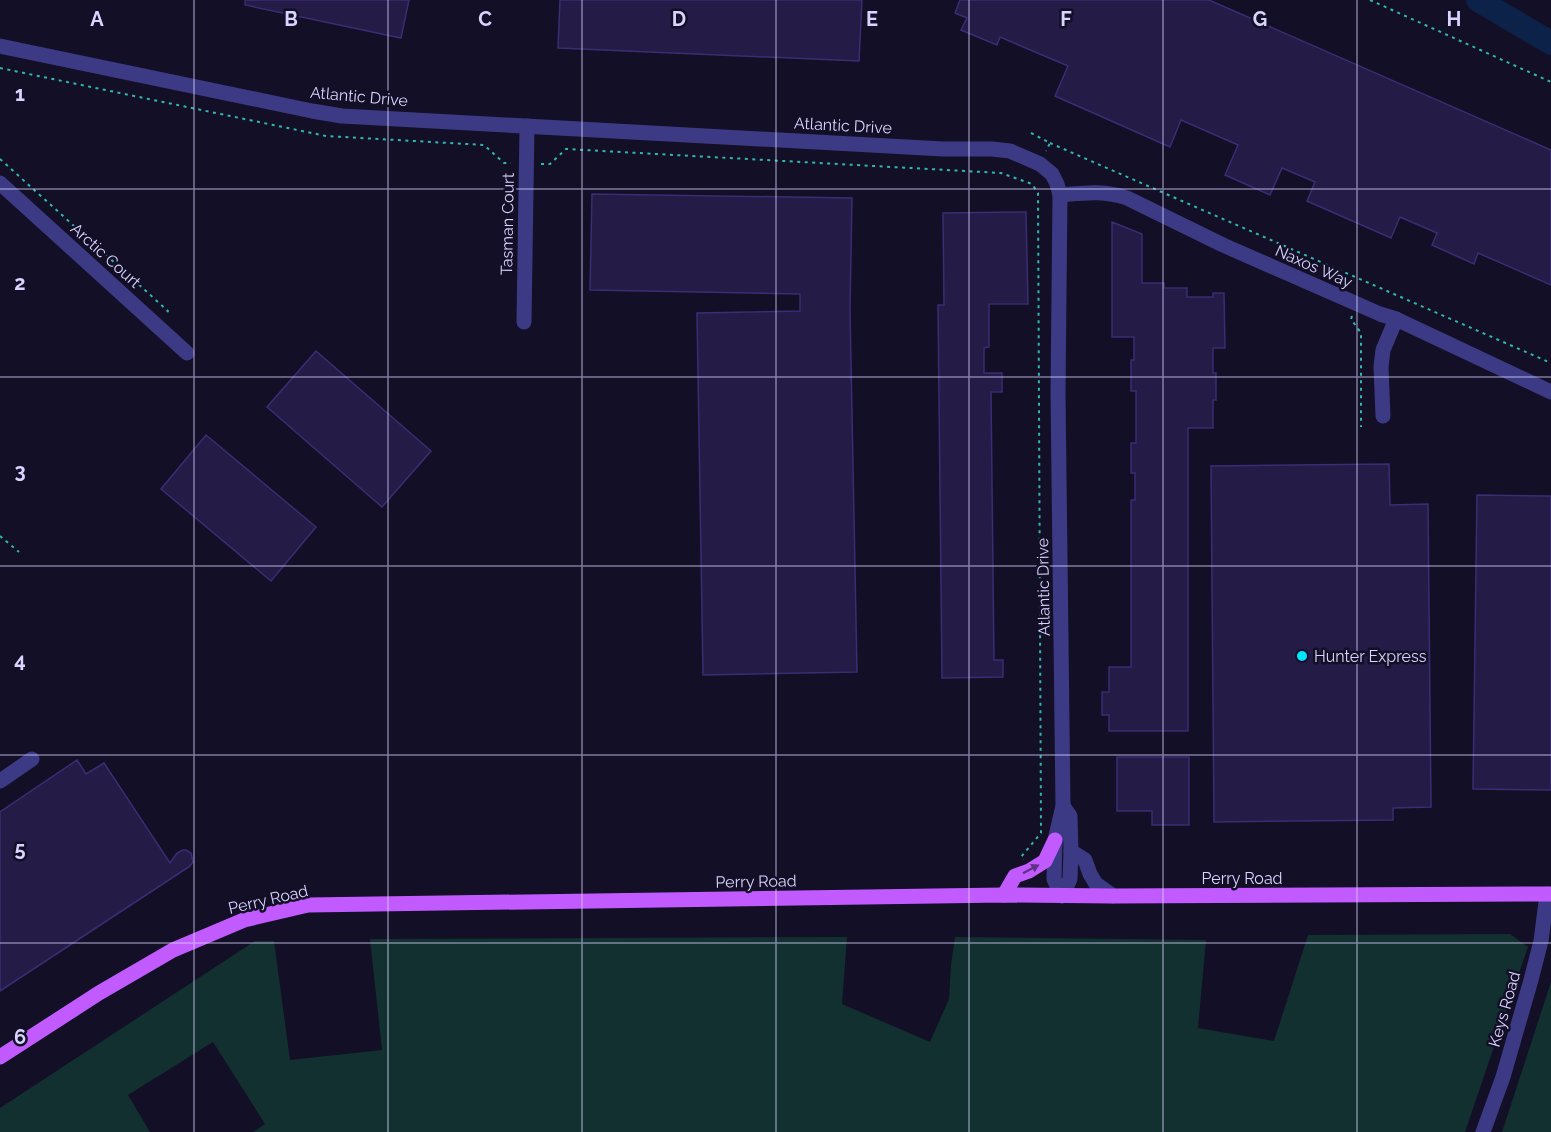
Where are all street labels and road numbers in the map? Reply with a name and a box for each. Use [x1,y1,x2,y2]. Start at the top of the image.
street label: Atlantic Drive [309,83,409,110]
street label: Atlantic Drive [794,113,892,138]
street label: Tasman Court [497,172,518,275]
street label: Arctic Court [67,219,145,292]
street label: Naxos Way [1272,241,1356,292]
street label: Atlantic Drive [1033,538,1054,636]
street label: Perry Road [1201,869,1283,888]
street label: Perry Road [715,871,797,892]
street label: Perry Road [226,881,310,918]
street label: Keys Road [1485,969,1524,1049]

